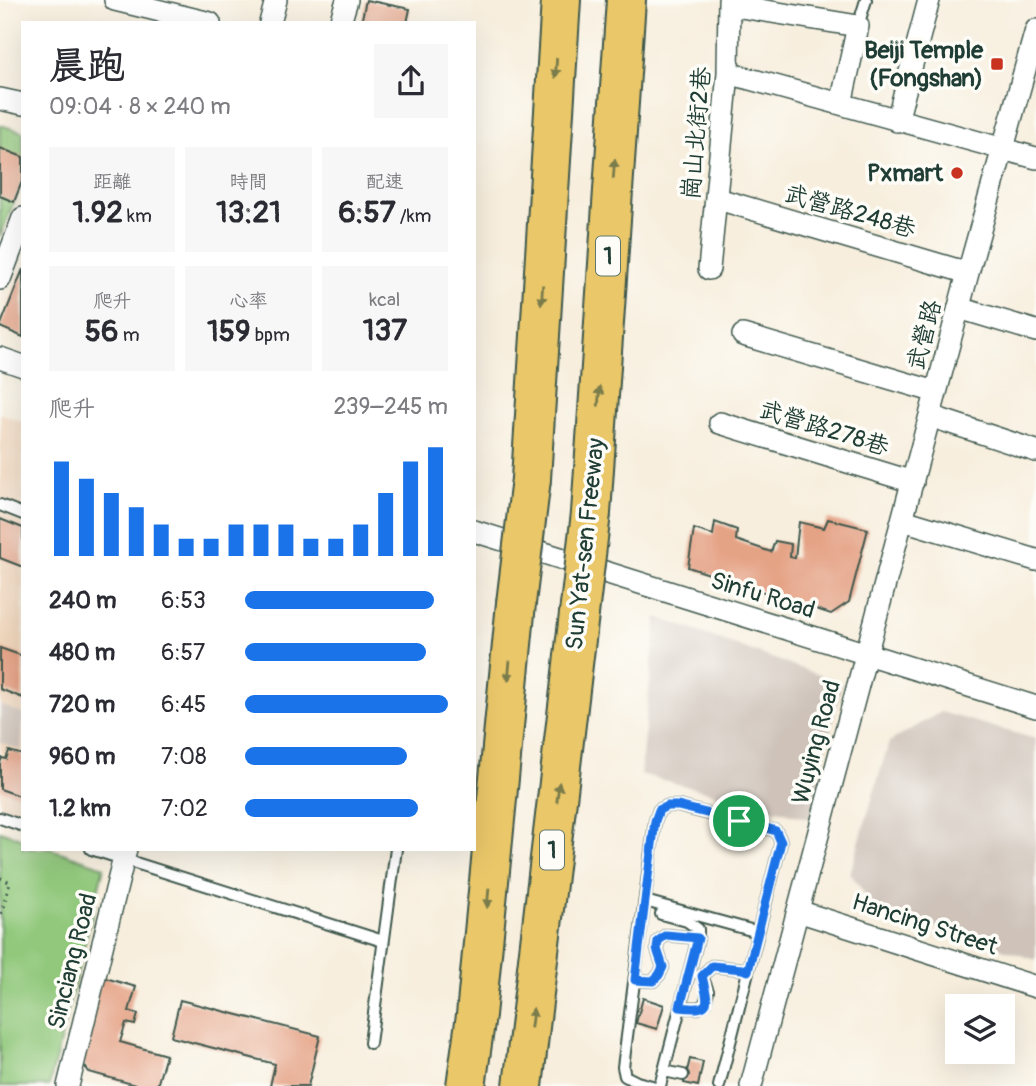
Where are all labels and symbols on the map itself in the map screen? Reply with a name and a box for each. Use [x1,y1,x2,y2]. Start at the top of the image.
place label: Beiji Temple (Fongshan) [864,36,984,93]
marker: Beiji Temple (Fongshan) [989,56,1005,72]
one-way arrow [551,57,562,79]
street label: 崗山北街2巷 [676,65,717,201]
one-way arrow [609,158,620,180]
place label: Pxmart [867,159,944,188]
marker: Pxmart [949,165,965,181]
street label: 武營路248巷 [781,179,919,244]
road number: 1 [596,236,620,276]
one-way arrow [536,284,547,306]
street label: 武營路 [901,297,948,374]
one-way arrow [594,385,605,407]
street label: 武營路278巷 [755,395,892,462]
street label: Sun Yat-sen Freeway [560,437,611,651]
street label: Sinfu Road [707,566,818,625]
one-way arrow [504,660,515,682]
street label: Wuying Road [786,677,847,807]
one-way arrow [553,781,564,803]
pin [709,791,769,851]
road number: 1 [540,830,564,870]
one-way arrow [482,887,493,909]
street label: Hancing Street [848,887,1002,962]
street label: Sinciang Road [42,890,103,1032]
one-way arrow [526,1007,537,1029]

